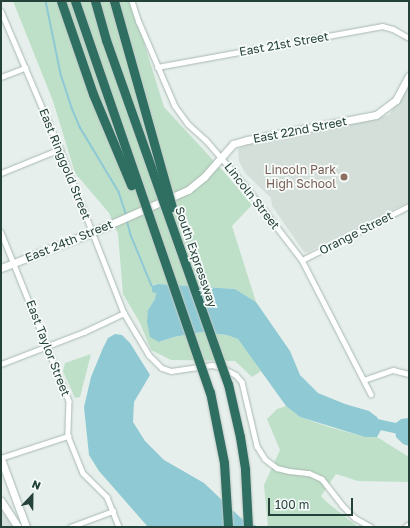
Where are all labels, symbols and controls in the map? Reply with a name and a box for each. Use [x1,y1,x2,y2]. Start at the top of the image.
street label: East 21st Street [238,29,330,59]
street label: East Ringgold Street [36,106,94,222]
street label: East 22nd Street [252,114,348,146]
street label: Lincoln Street [221,160,283,232]
place label: Lincoln Park High School [265,163,336,191]
marker: Lincoln Park High School [339,172,349,182]
street label: South Expressway [172,205,220,309]
street label: Orange Street [317,208,395,258]
street label: East 24th Street [23,217,115,265]
street label: East Taylor Street [23,298,73,398]
north arrow [12,476,52,516]
text: N [30,477,43,492]
scale bar [270,490,355,516]
text: 100 m [275,497,309,512]

